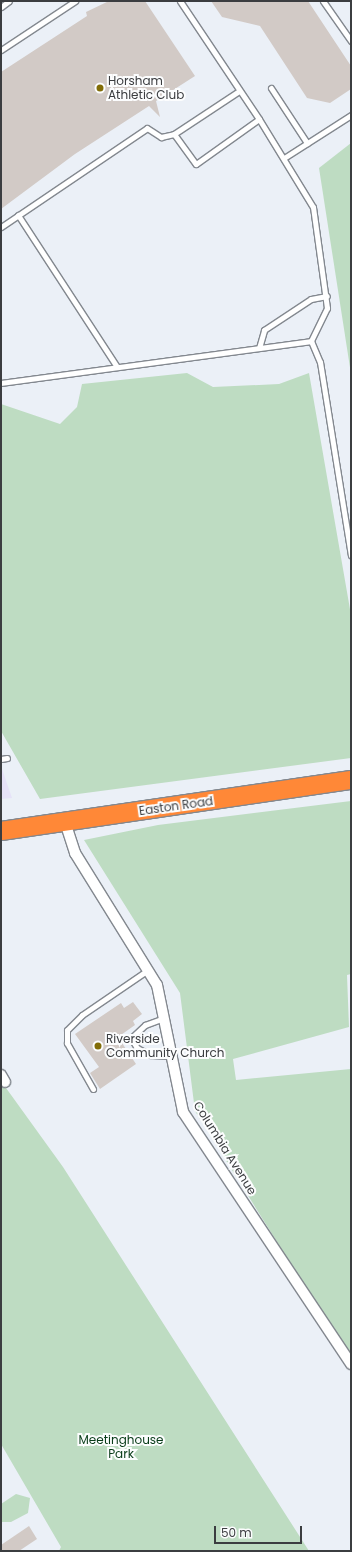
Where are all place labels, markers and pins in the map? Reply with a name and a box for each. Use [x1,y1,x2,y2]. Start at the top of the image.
place label: Horsham Athletic Club [108,74,184,102]
marker: Horsham Athletic Club [95,83,105,93]
place label: Riverside Community Church [106,1032,224,1060]
marker: Riverside Community Church [93,1041,103,1051]

